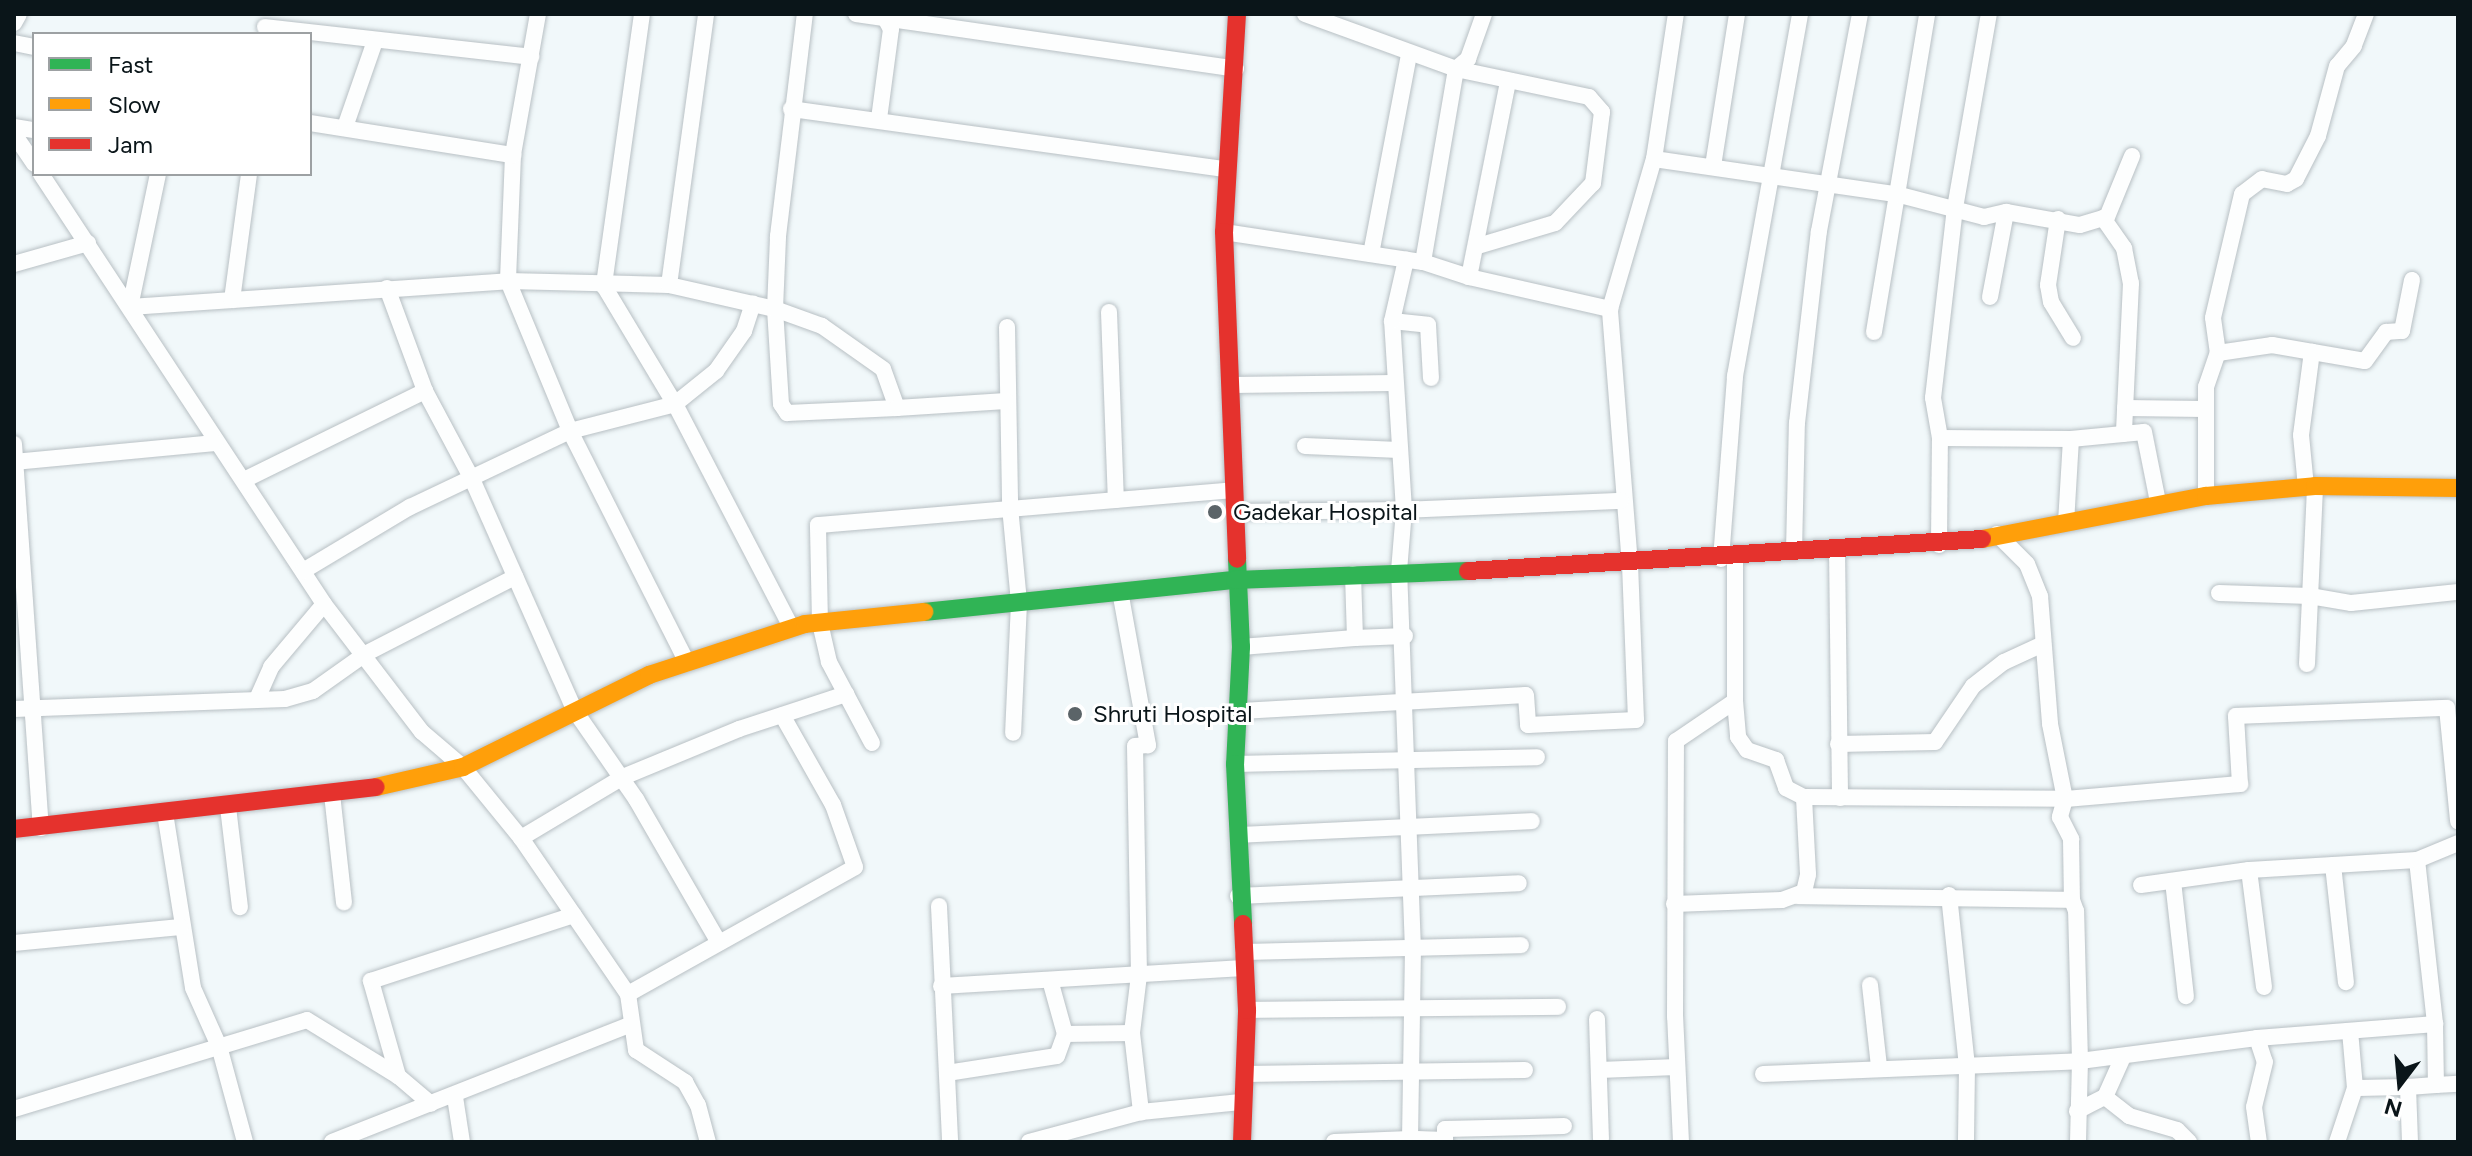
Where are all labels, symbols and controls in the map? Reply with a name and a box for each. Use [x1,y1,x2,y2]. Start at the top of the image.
legend [32,32,312,176]
text: Fast [108,50,153,79]
text: Slow [108,90,160,119]
text: Jam [108,130,153,159]
place label: Gadekar Hospital [1233,498,1418,526]
marker: Gadekar Hospital [1204,501,1226,523]
place label: Shruti Hospital [1093,700,1253,728]
marker: Shruti Hospital [1064,703,1086,725]
north arrow [2360,1044,2440,1124]
text: N [2381,1092,2405,1123]

